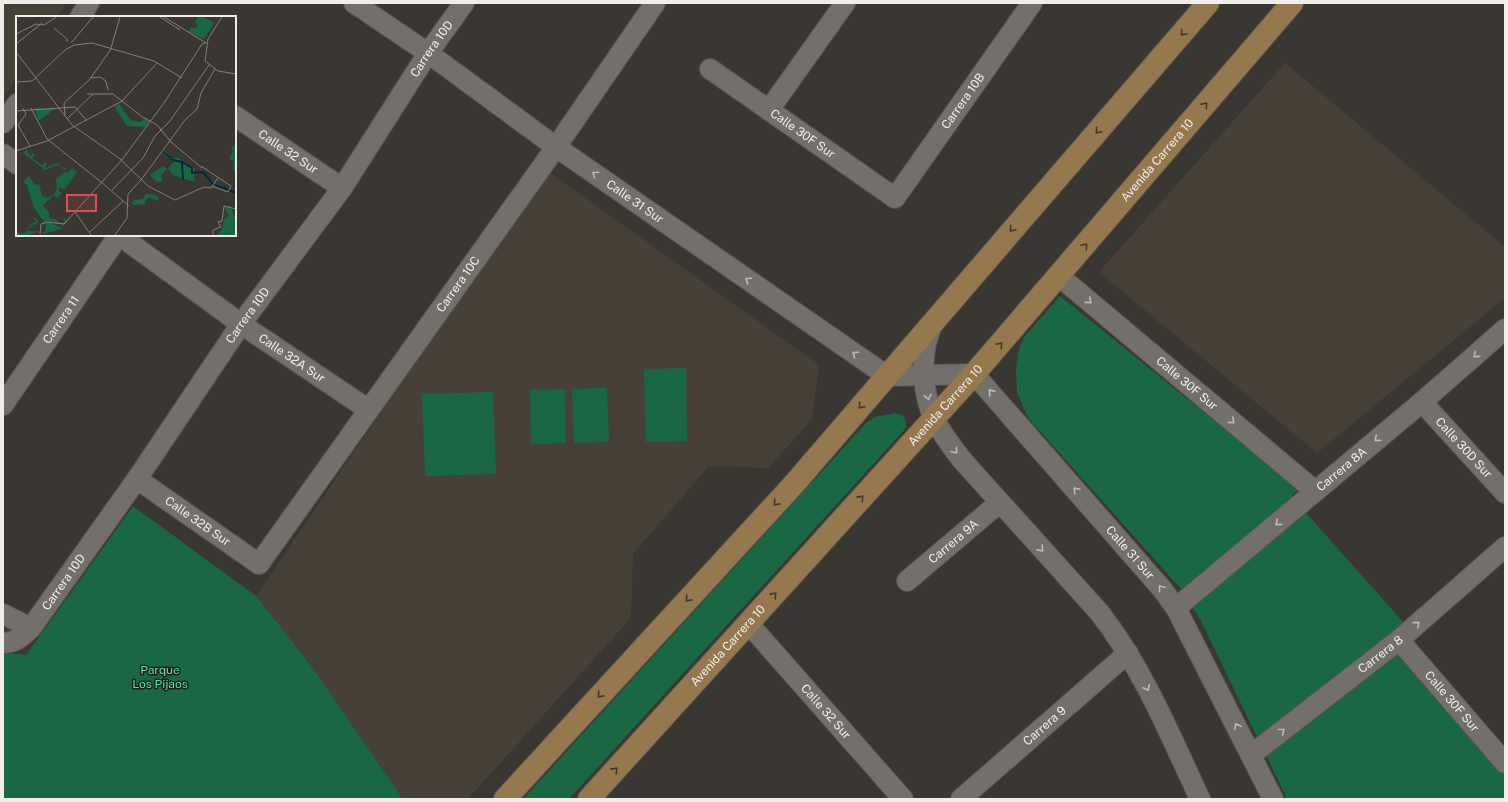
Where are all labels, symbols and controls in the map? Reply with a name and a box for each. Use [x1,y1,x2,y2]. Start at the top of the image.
inset map [16,16,236,236]
street label: Carrera 10D [407,18,456,80]
one-way arrow [1180,28,1187,35]
street label: Carrera 10B [939,70,988,132]
one-way arrow [1201,102,1208,109]
street label: Calle 30F Sur [768,106,838,161]
street label: Avenida Carrera 10 [1118,116,1197,204]
one-way arrow [1095,126,1102,134]
street label: Calle 32 Sur [256,127,321,177]
one-way arrow [592,171,599,179]
street label: Calle 31 Sur [604,177,666,226]
one-way arrow [1010,224,1017,232]
one-way arrow [1080,244,1087,251]
street label: Carrera 10C [433,254,483,315]
one-way arrow [745,277,752,285]
street label: Carrera 10D [223,285,273,346]
street label: Carrera 11 [40,293,82,346]
one-way arrow [1084,297,1092,304]
street label: Calle 32A Sur [256,331,328,386]
one-way arrow [995,342,1002,349]
one-way arrow [1473,350,1480,357]
one-way arrow [852,351,859,359]
street label: Calle 30F Sur [1153,354,1221,413]
street label: Avenida Carrera 10 [905,362,986,449]
one-way arrow [988,389,995,397]
one-way arrow [923,394,931,400]
one-way arrow [859,401,866,408]
street label: Calle 30D Sur [1433,415,1495,481]
one-way arrow [1227,416,1234,423]
one-way arrow [1375,435,1382,442]
street label: Carrera 8A [1314,444,1370,494]
one-way arrow [950,447,958,454]
one-way arrow [1074,488,1081,495]
street label: Calle 32B Sur [162,494,233,549]
one-way arrow [857,495,864,503]
one-way arrow [773,499,780,506]
street label: Carrera 9A [926,516,982,567]
one-way arrow [1275,519,1282,526]
street label: Calle 31 Sur [1103,523,1158,583]
one-way arrow [1036,544,1043,551]
street label: Carrera 10D [39,551,88,613]
one-way arrow [1159,586,1166,593]
one-way arrow [770,592,777,599]
one-way arrow [686,595,693,602]
street label: Avenida Carrera 10 [688,602,768,689]
one-way arrow [1412,621,1420,628]
street label: Carrera 8 [1355,633,1406,676]
park label: Parque Los Pijaos [132,663,188,691]
street label: Calle 30F Sur [1422,668,1482,735]
street label: Calle 32 Sur [798,681,854,742]
one-way arrow [1142,683,1150,691]
one-way arrow [598,691,605,698]
street label: Carrera 9 [1020,703,1069,748]
one-way arrow [1234,723,1242,731]
one-way arrow [1278,728,1285,735]
one-way arrow [610,767,618,775]

